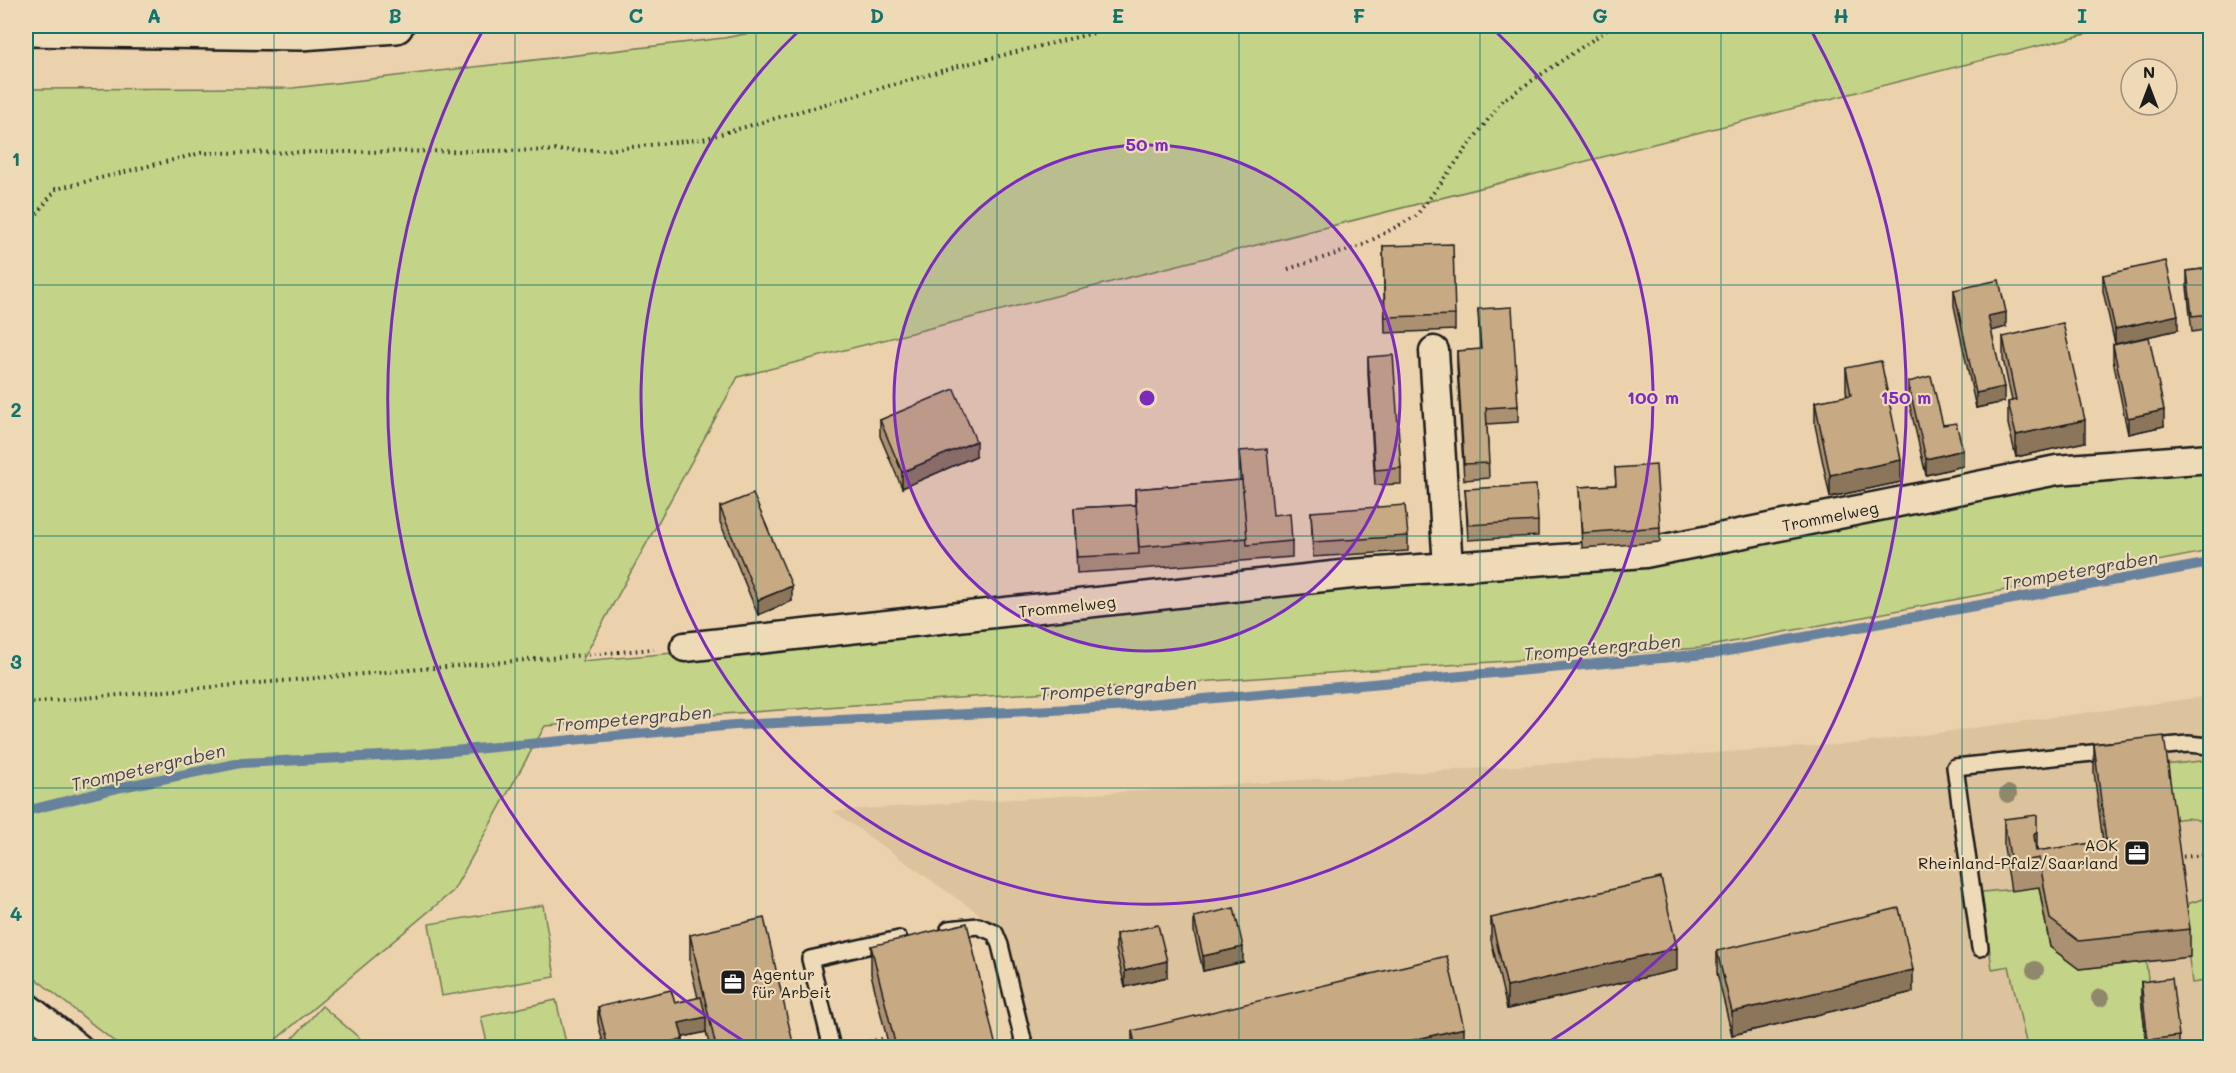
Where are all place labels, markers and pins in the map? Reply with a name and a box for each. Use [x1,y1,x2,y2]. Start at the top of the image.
centre of rings [1137,388,1157,408]
place label: AOK Rheinland-Pfalz/Saarland [1918,834,2118,873]
office icon: AOK Rheinland-Pfalz/Saarland [2122,838,2152,868]
place label: Agentur für Arbeit [752,963,831,1002]
office icon: Agentur für Arbeit [718,967,748,997]

